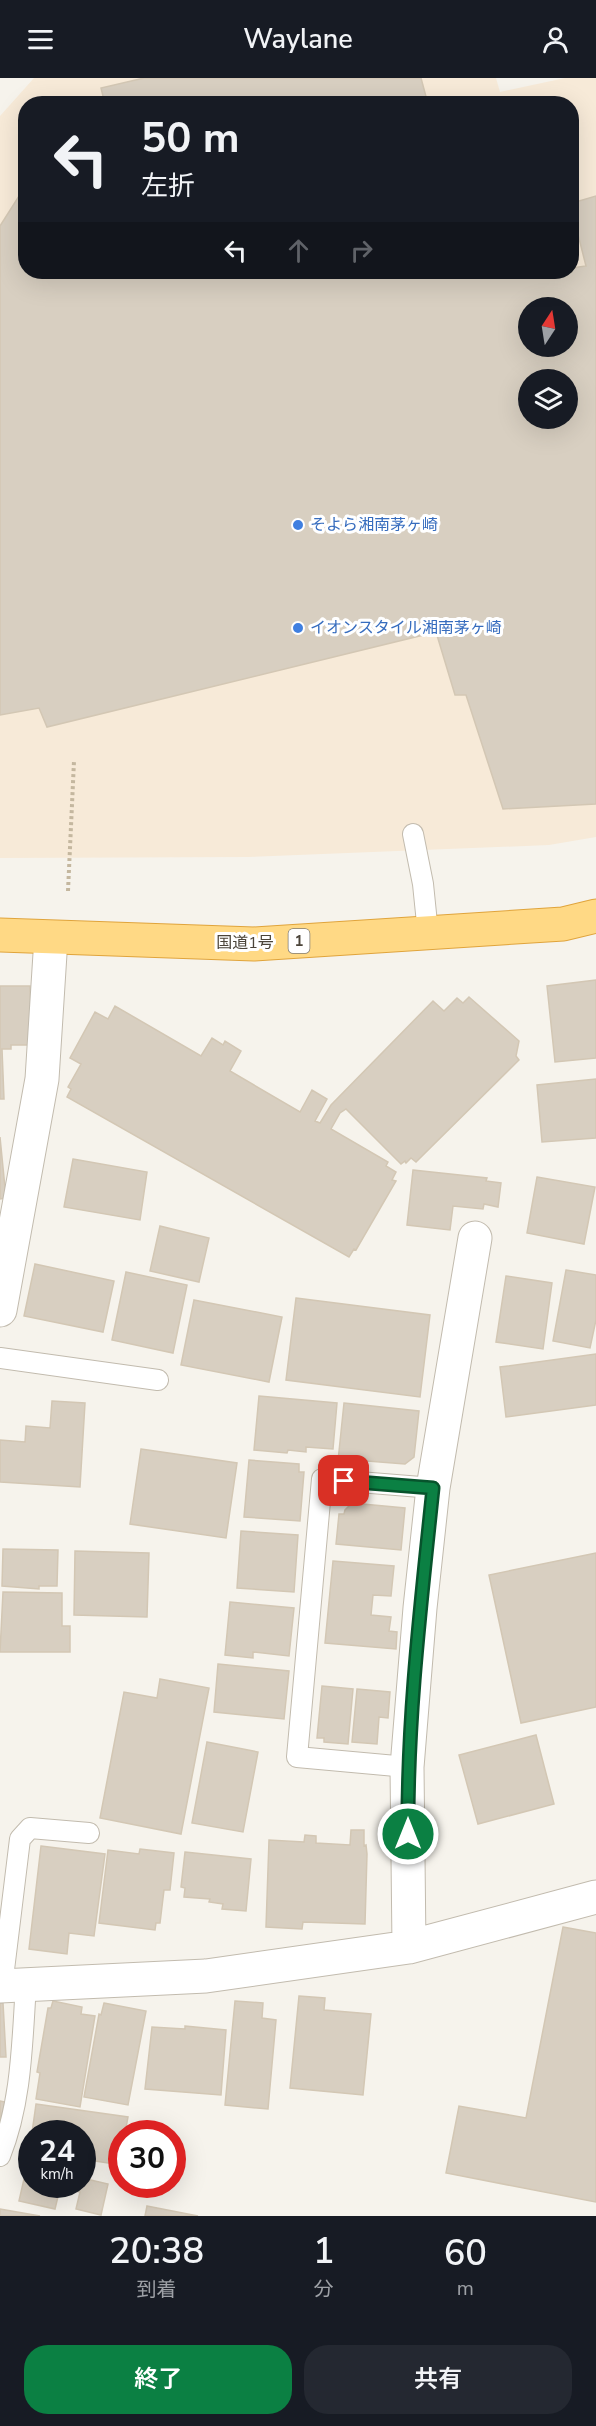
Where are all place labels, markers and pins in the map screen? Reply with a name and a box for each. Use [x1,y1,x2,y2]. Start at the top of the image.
place label: そよら湘南茅ヶ崎 [310,514,438,536]
marker: そよら湘南茅ヶ崎 [291,518,305,532]
place label: イオンスタイル湘南茅ヶ崎 [310,617,502,639]
marker: イオンスタイル湘南茅ヶ崎 [291,621,305,635]
pin [318,1455,369,1506]

